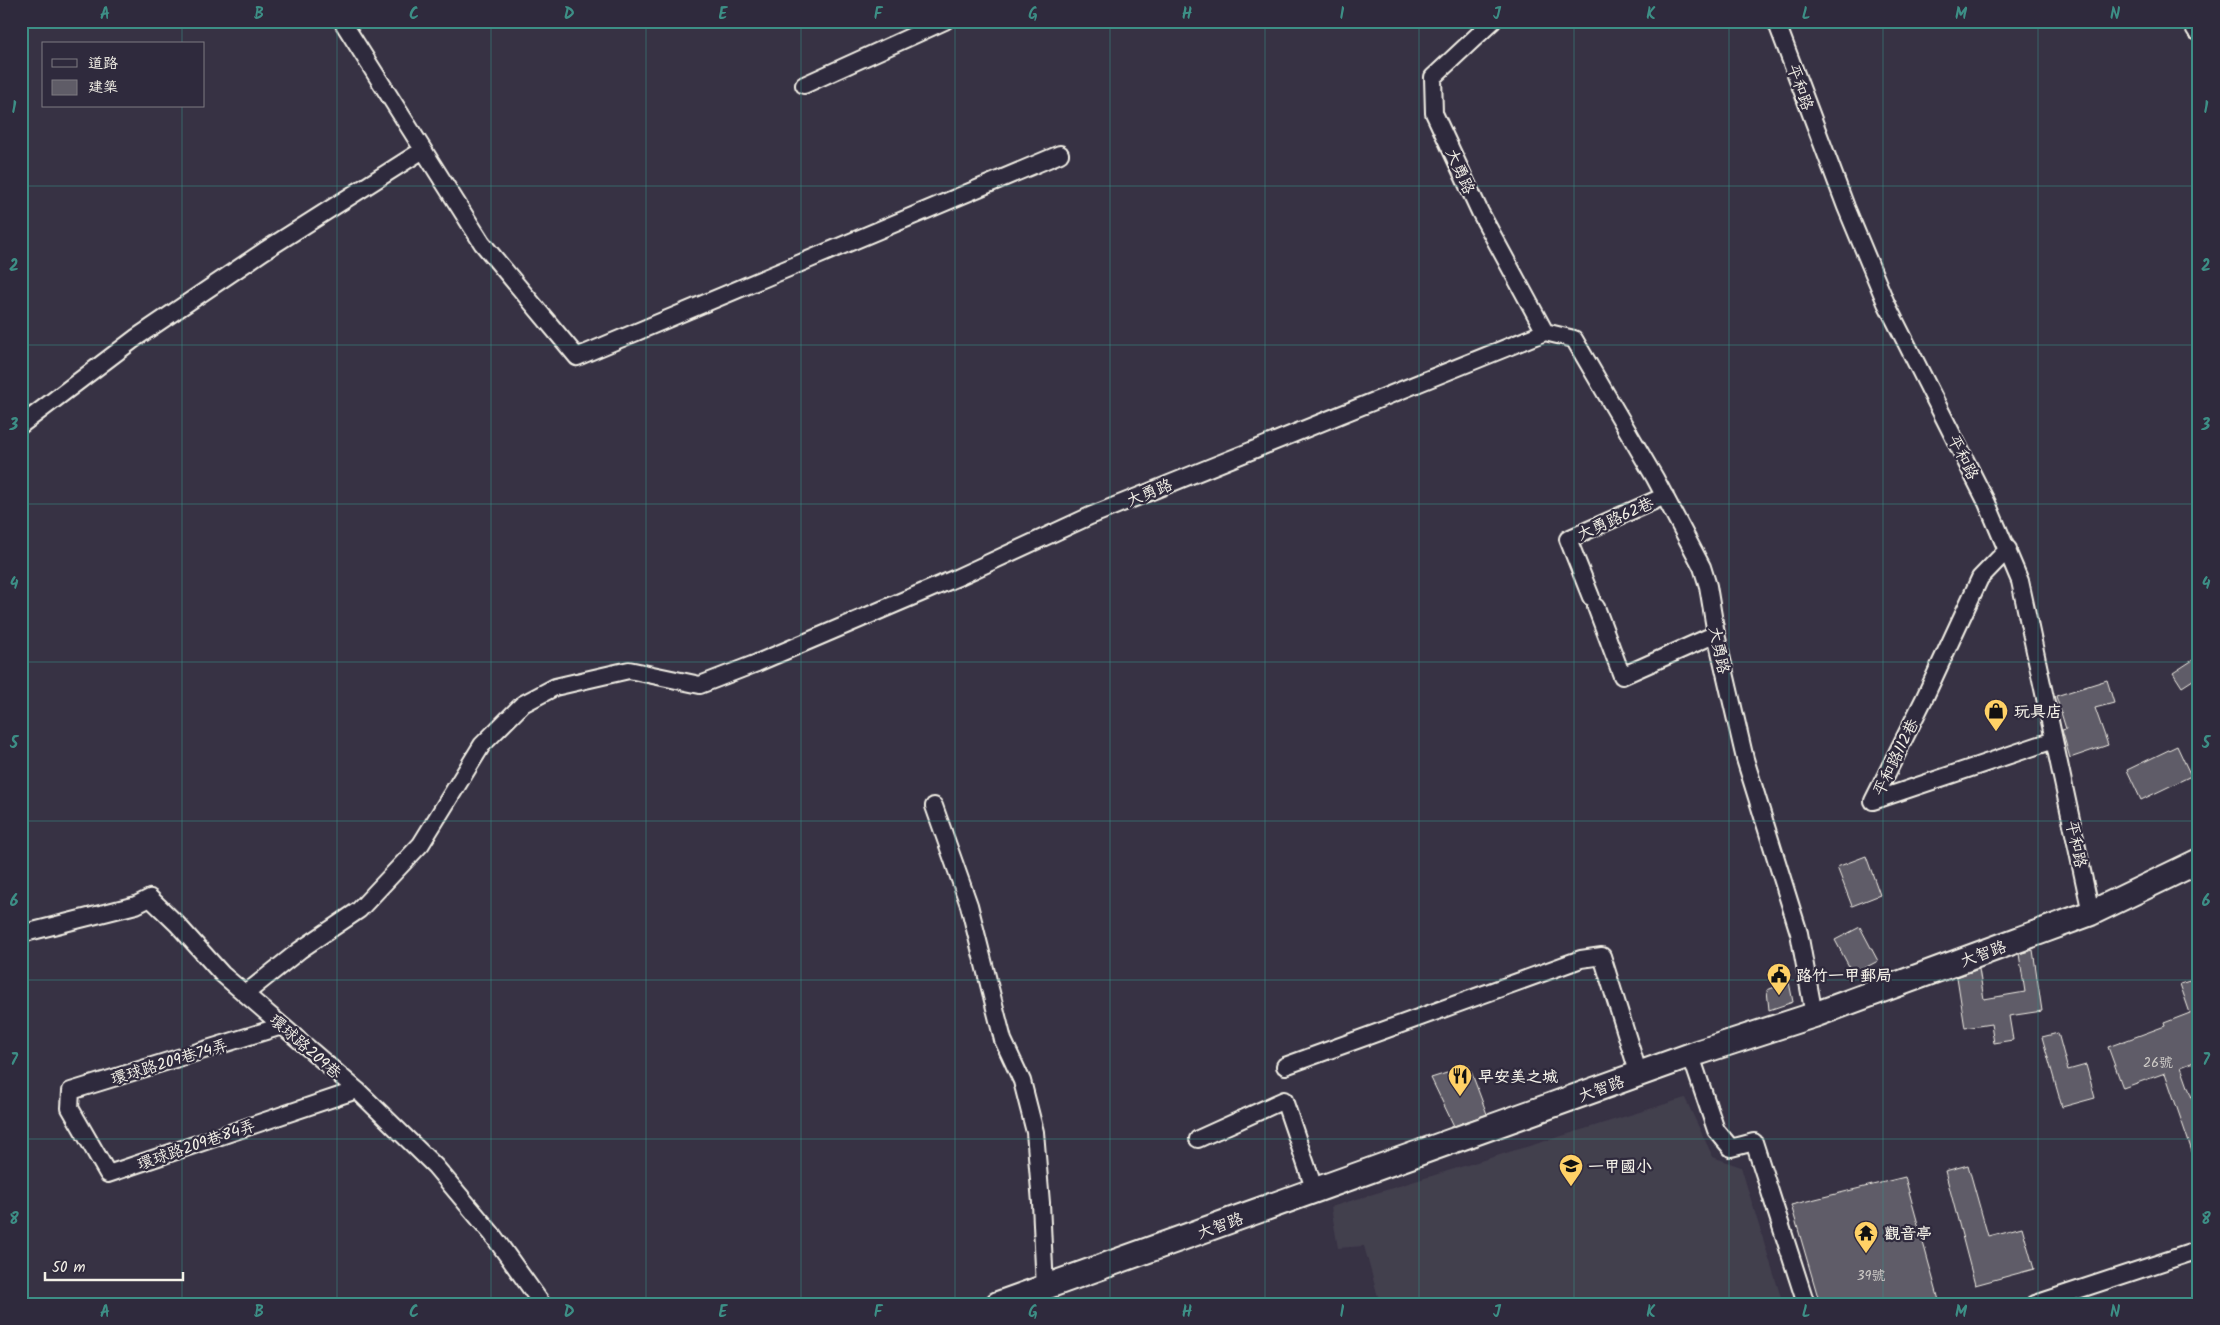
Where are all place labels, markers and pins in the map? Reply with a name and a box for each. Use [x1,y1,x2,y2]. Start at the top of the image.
shop icon: 玩具店 [1983,698,2009,732]
place label: 玩具店 [2014,700,2062,725]
public building icon: 路竹一甲郵局 [1766,962,1792,996]
place label: 路竹一甲郵局 [1796,964,1892,989]
restaurant icon: 早安美之城 [1447,1063,1473,1097]
place label: 早安美之城 [1478,1065,1558,1090]
school or university icon: 一甲國小 [1558,1153,1584,1187]
place label: 一甲國小 [1588,1155,1652,1180]
temple icon: 觀音亭 [1853,1220,1879,1254]
place label: 觀音亭 [1884,1222,1932,1247]

